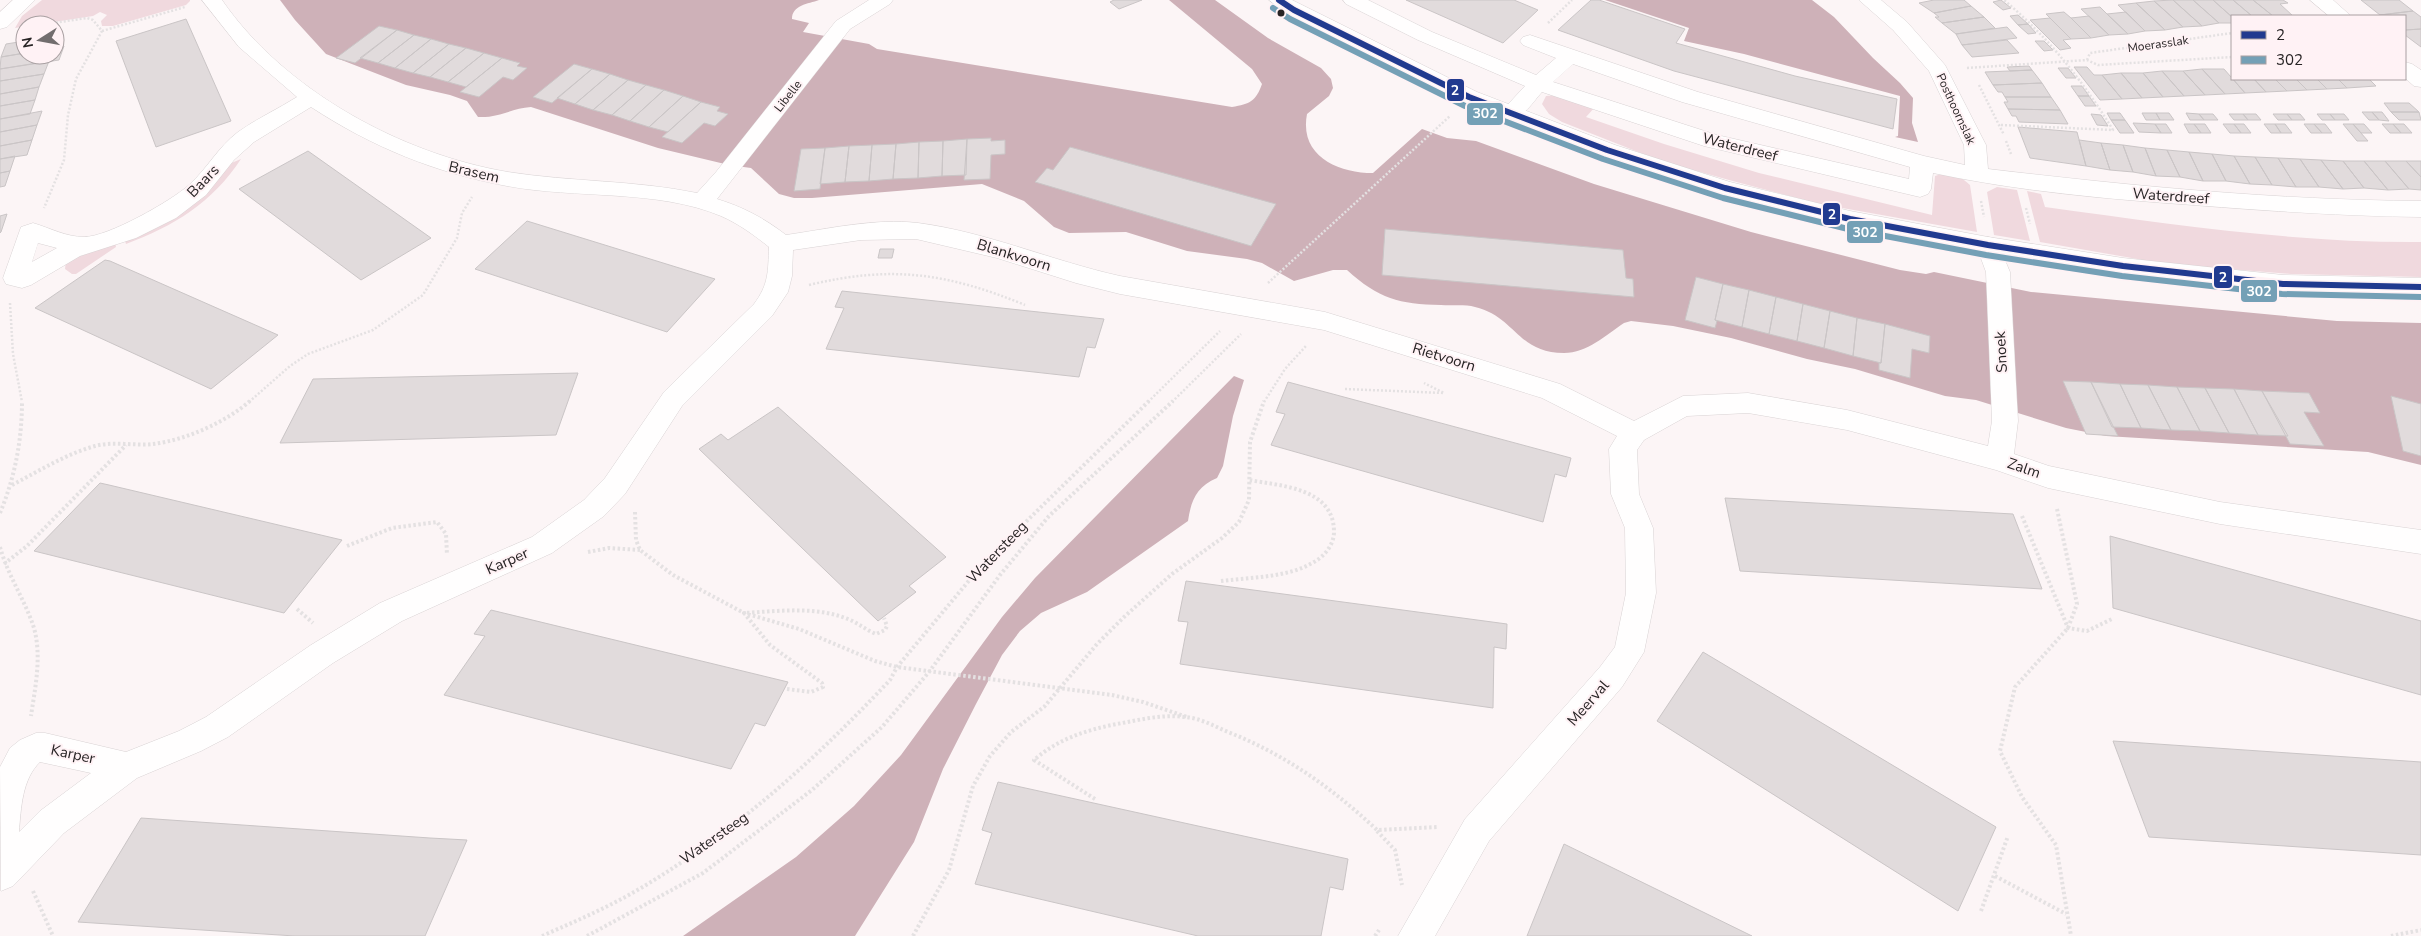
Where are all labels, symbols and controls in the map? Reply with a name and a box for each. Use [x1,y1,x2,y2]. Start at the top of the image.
unlabelled marker [1276,8,1286,18]
north arrow [15,15,65,65]
legend [2231,15,2406,80]
text: 2 [2276,25,2285,45]
street label: Moerasslak [2126,32,2190,56]
text: N [17,35,38,49]
text: 302 [2276,50,2303,70]
street label: Posthoornslak [1933,71,1980,148]
street label: Libelle [771,77,805,115]
line badge: 2 [1446,78,1465,102]
text: 2 [1451,81,1459,100]
line badge: 302 [1466,102,1504,126]
text: 302 [1472,104,1498,123]
street label: Waterdreef [1700,128,1781,166]
street label: Brasem [447,156,501,188]
street label: Baars [182,160,224,202]
street label: Waterdreef [2132,183,2211,209]
line badge: 2 [1822,202,1841,226]
text: 2 [1828,205,1836,224]
line badge: 302 [1846,220,1884,244]
text: 302 [1852,223,1878,242]
street label: Blankvoorn [974,234,1054,276]
line badge: 2 [2213,265,2233,289]
text: 2 [2219,268,2227,287]
line badge: 302 [2240,279,2278,303]
text: 302 [2246,282,2272,301]
street label: Snoek [1990,330,2012,373]
street label: Rietvoorn [1410,338,1478,376]
street label: Zalm [2005,453,2043,483]
street label: Watersteeg [962,517,1032,587]
street label: Karper [482,543,532,579]
street label: Meerval [1563,675,1614,730]
street label: Karper [49,740,98,769]
street label: Watersteeg [676,807,752,869]

